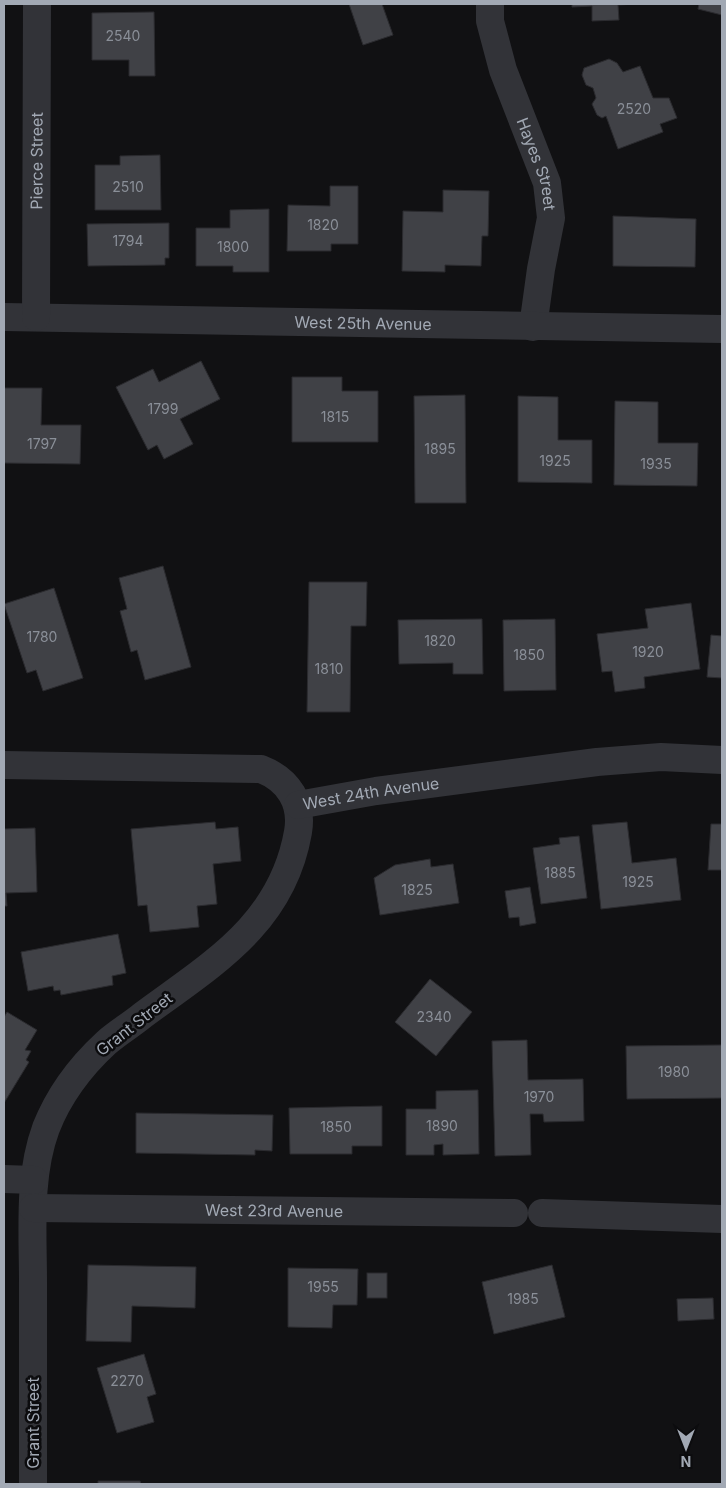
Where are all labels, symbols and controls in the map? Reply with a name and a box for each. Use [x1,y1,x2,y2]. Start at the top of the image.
house number: 2540 [106,27,140,44]
house number: 2520 [617,100,651,117]
street label: Pierce Street [26,112,47,210]
street label: Hayes Street [513,115,560,211]
house number: 2510 [112,178,144,195]
house number: 1820 [307,216,339,233]
house number: 1794 [112,232,144,249]
house number: 1800 [217,238,249,255]
street label: West 25th Avenue [294,312,432,334]
house number: 1799 [148,400,178,417]
house number: 1815 [321,408,349,425]
house number: 1797 [27,435,57,452]
house number: 1895 [424,440,456,457]
house number: 1925 [539,452,571,469]
house number: 1935 [640,455,672,472]
house number: 1780 [27,628,57,645]
house number: 1820 [424,632,456,649]
house number: 1920 [632,643,664,660]
house number: 1850 [513,646,545,663]
house number: 1810 [315,660,343,677]
street label: West 24th Avenue [301,773,440,814]
house number: 1885 [544,864,576,881]
house number: 1925 [622,873,654,890]
house number: 1825 [401,881,433,898]
street label: Grant Street [92,988,176,1060]
house number: 2340 [416,1008,452,1025]
house number: 1980 [658,1063,690,1080]
house number: 1970 [524,1088,554,1105]
house number: 1890 [426,1117,458,1134]
house number: 1850 [320,1118,352,1135]
street label: West 23rd Avenue [205,1200,343,1221]
house number: 1955 [307,1278,339,1295]
house number: 1985 [507,1290,539,1307]
house number: 2270 [110,1372,144,1389]
street label: Grant Street [23,1377,43,1469]
north arrow [661,1423,711,1473]
text: N [681,1453,691,1470]

